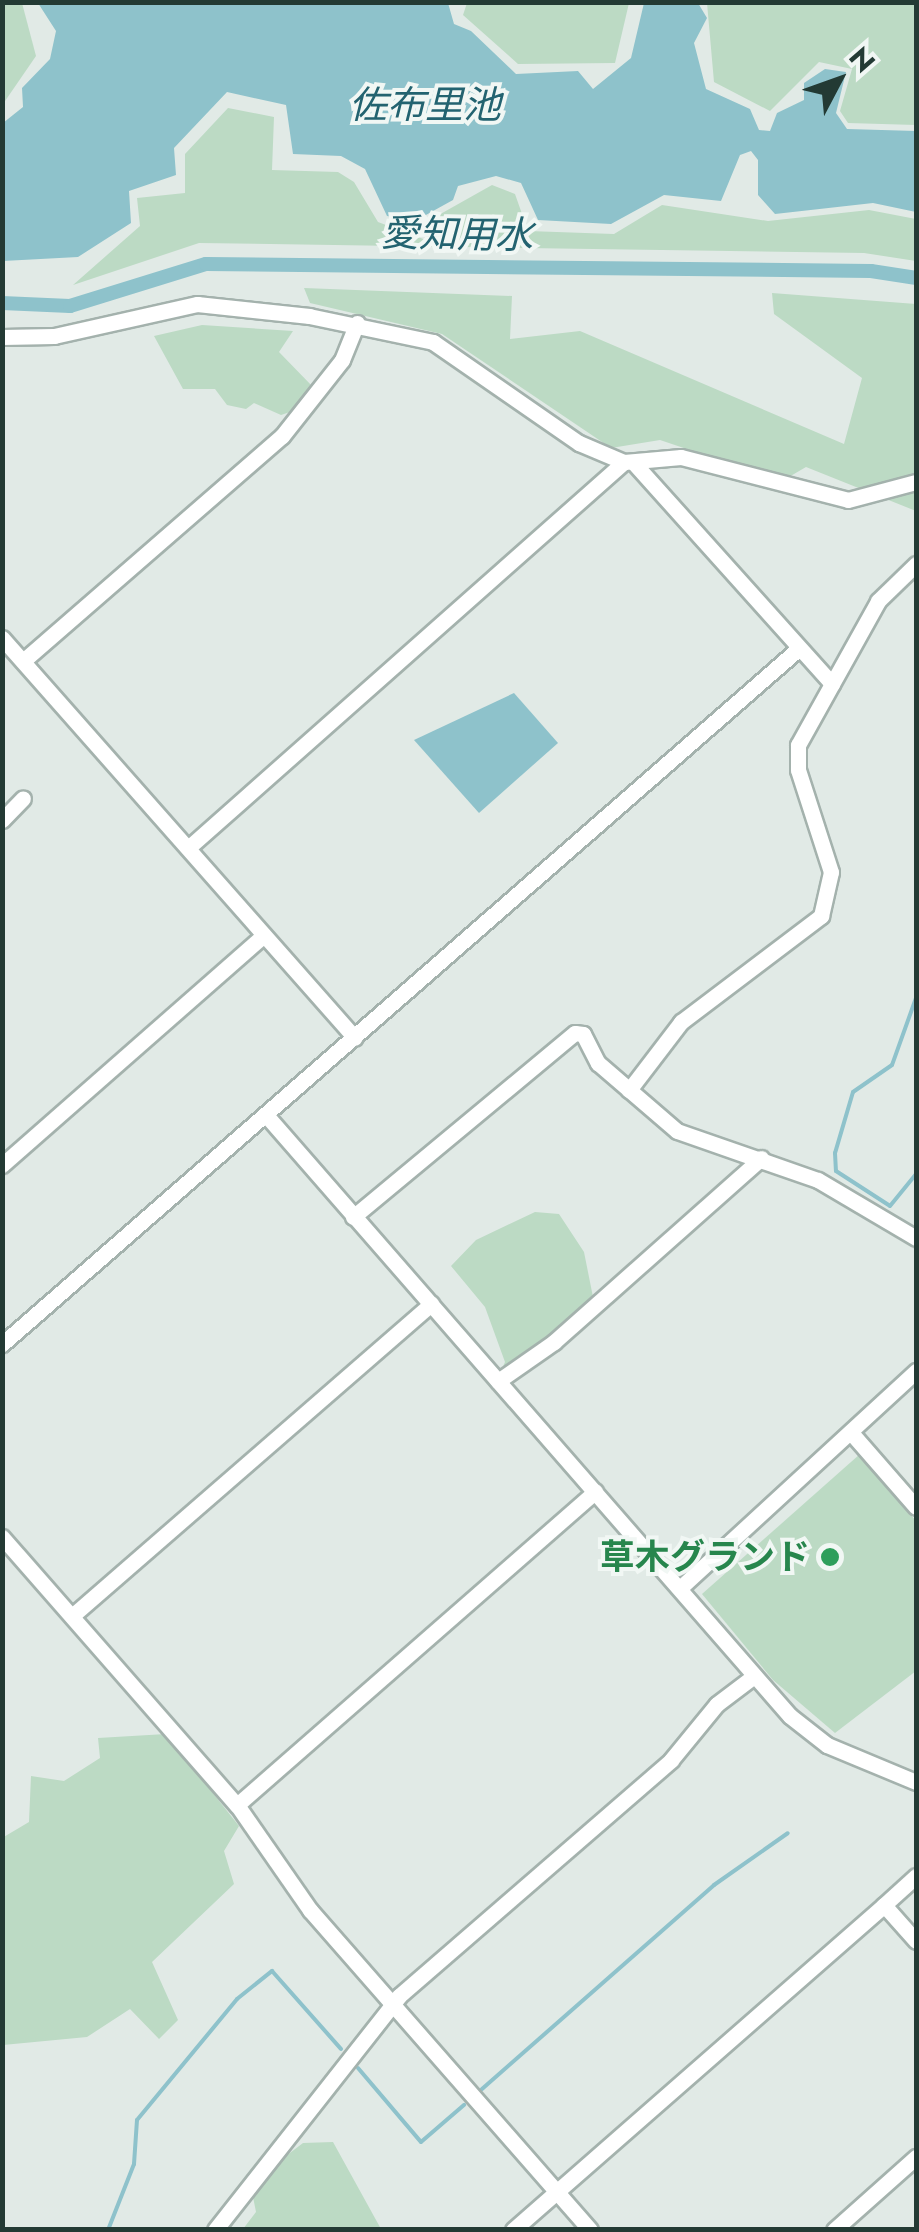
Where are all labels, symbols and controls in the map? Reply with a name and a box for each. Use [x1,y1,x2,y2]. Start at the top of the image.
north arrow [789,30,889,130]
text: N [839,38,885,82]
water label: 佐布里池 [349,82,501,128]
water label: 愛知用水 [381,210,533,258]
place label: 草木グランド [600,1536,810,1578]
marker: 草木グランド [819,1546,841,1568]

